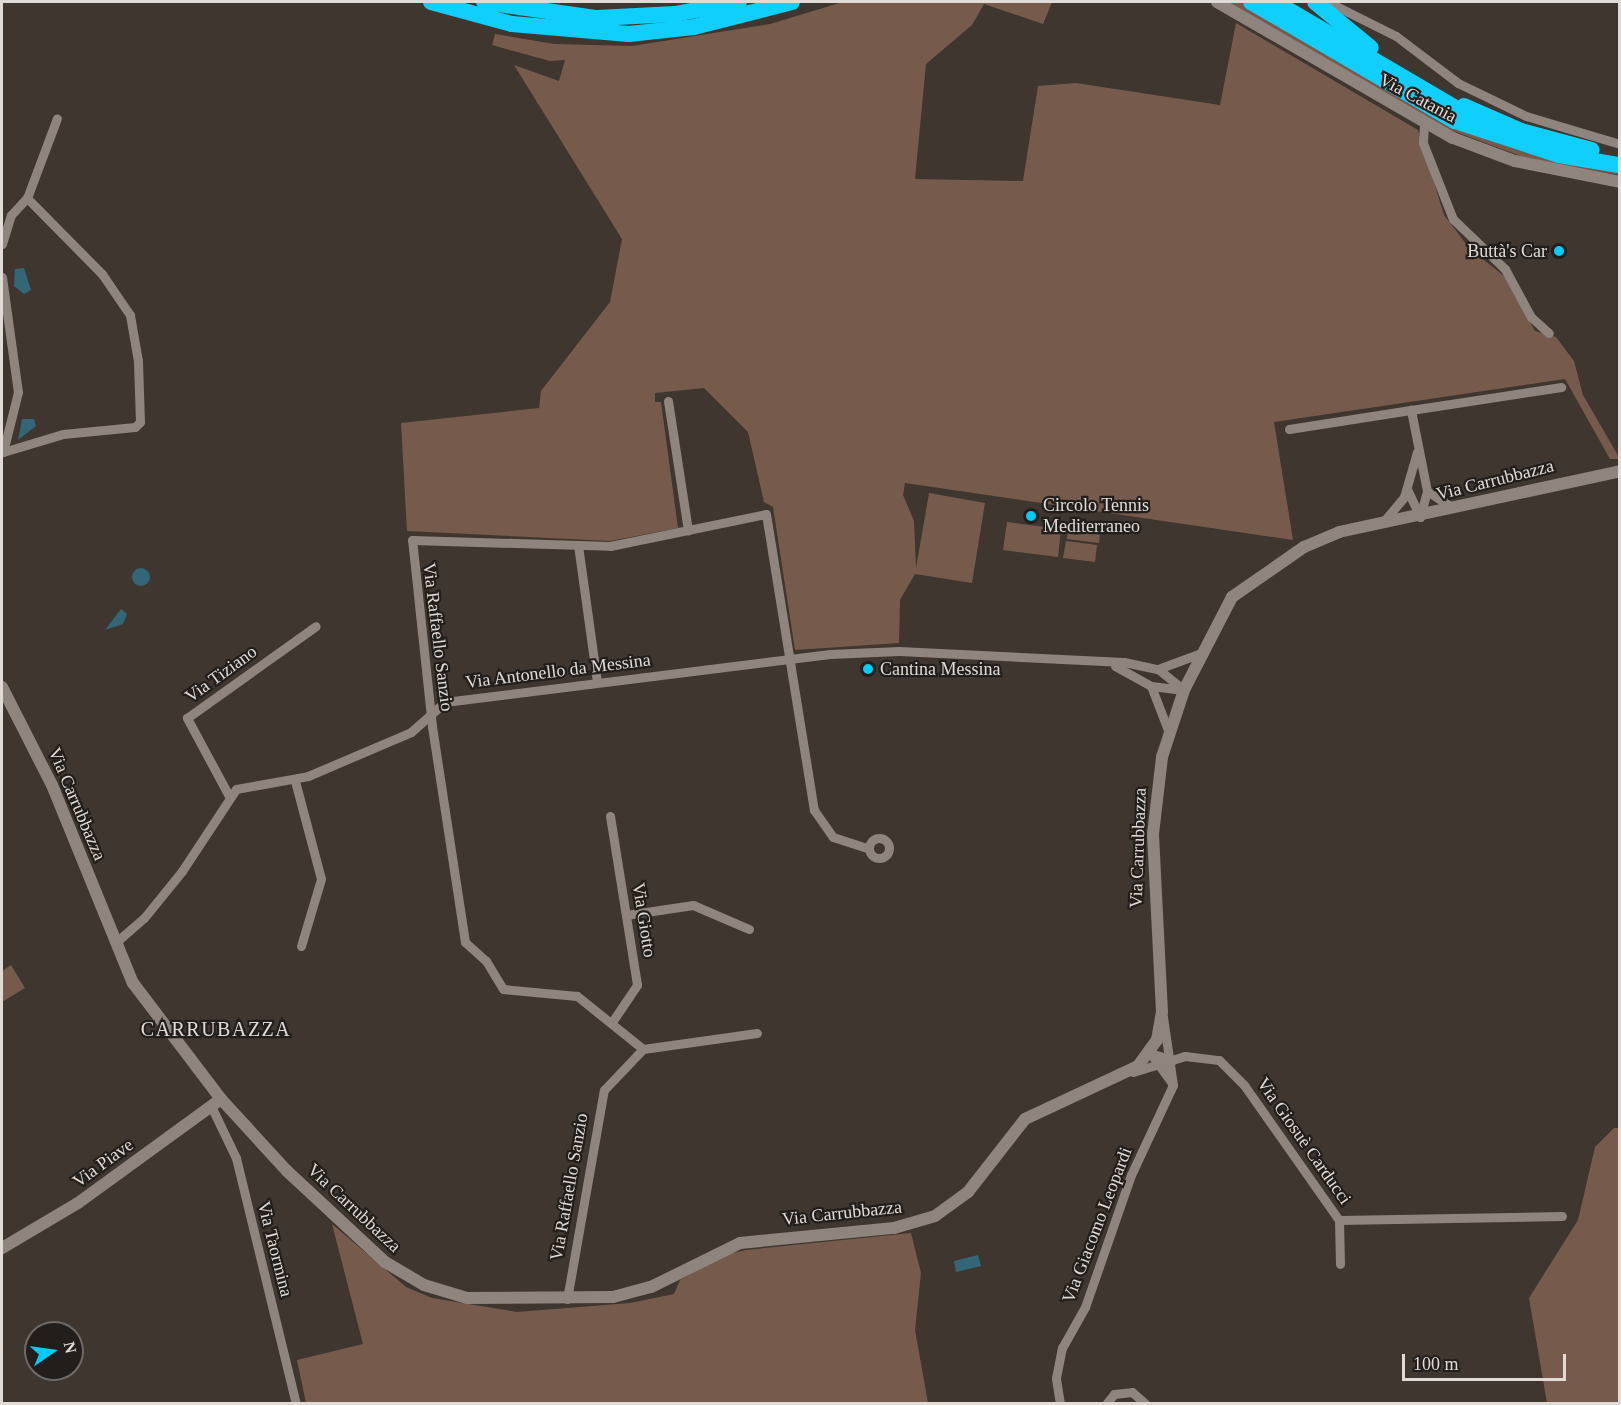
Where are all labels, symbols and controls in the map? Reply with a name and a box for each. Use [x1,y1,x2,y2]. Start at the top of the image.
street label: Via Catania [1376,69,1460,127]
place label: Buttà's Car [1467,240,1547,262]
marker: Buttà's Car [1552,244,1566,258]
street label: Via Carrubbazza [1434,455,1556,505]
place label: Circolo Tennis Mediterraneo [1043,495,1149,538]
marker: Circolo Tennis Mediterraneo [1024,509,1038,523]
street label: Via Raffaello Sanzio [418,561,458,713]
street label: Via Tiziano [181,641,261,707]
street label: Via Antonello da Messina [464,649,652,693]
place label: Cantina Messina [880,658,1000,680]
marker: Cantina Messina [861,662,875,676]
street label: Via Carrubbazza [44,744,110,864]
street label: Via Carrubbazza [1125,787,1151,909]
street label: Via Giotto [627,881,661,959]
district label: CARRUBAZZA [141,1017,291,1041]
street label: Via Giosuè Carducci [1252,1073,1356,1209]
street label: Via Raffaello Sanzio [545,1111,593,1263]
street label: Via Piave [69,1134,137,1192]
street label: Via Giacomo Leopardi [1057,1144,1137,1306]
street label: Via Carrubbazza [303,1159,405,1257]
street label: Via Carrubbazza [781,1196,903,1230]
street label: Via Taormina [253,1199,297,1299]
north arrow [24,1321,84,1381]
text: N [60,1340,80,1355]
scale bar [1405,1342,1568,1380]
text: 100 m [1413,1354,1459,1374]

